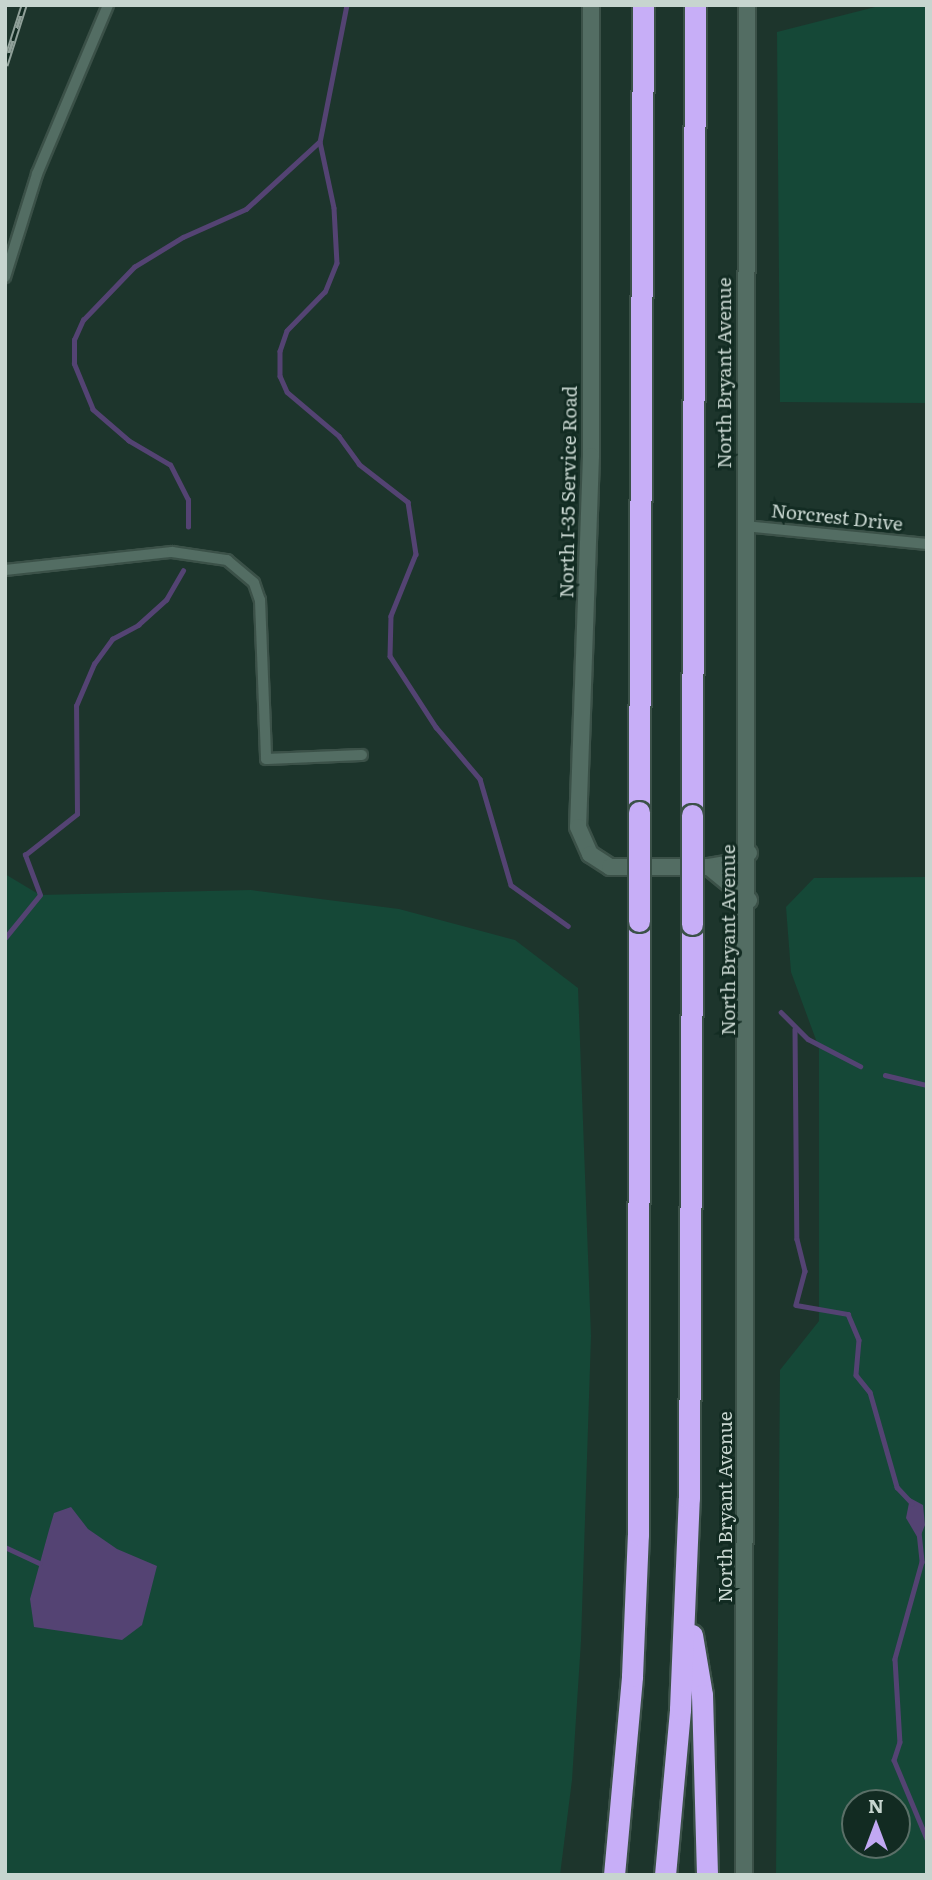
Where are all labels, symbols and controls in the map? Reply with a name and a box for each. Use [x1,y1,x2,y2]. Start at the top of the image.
street label: North Bryant Avenue [713,277,735,469]
street label: North I-35 Service Road [555,385,581,599]
street label: Norcrest Drive [770,499,904,535]
street label: North Bryant Avenue [717,844,739,1036]
street label: North Bryant Avenue [714,1411,736,1603]
north arrow [841,1789,911,1859]
text: N [868,1791,884,1819]

